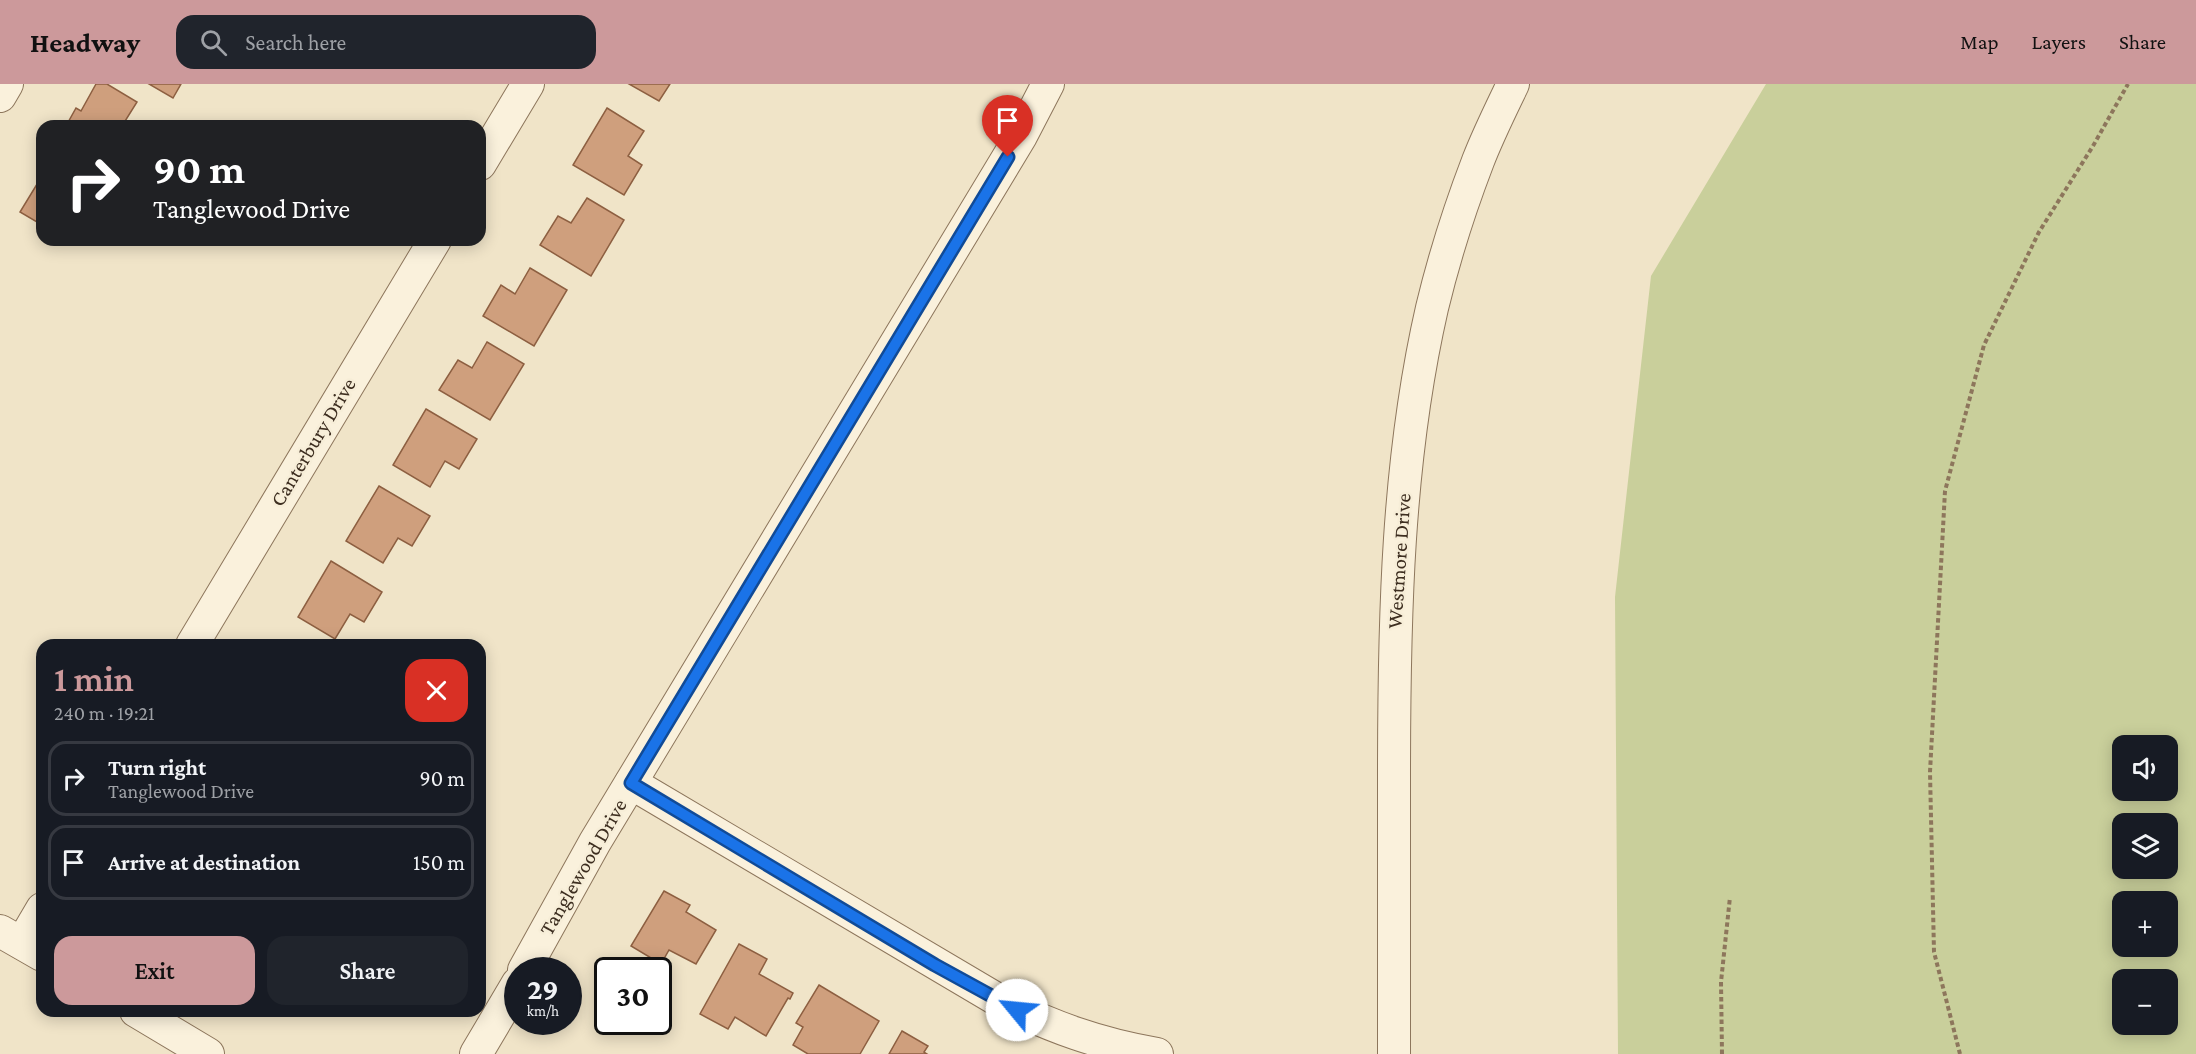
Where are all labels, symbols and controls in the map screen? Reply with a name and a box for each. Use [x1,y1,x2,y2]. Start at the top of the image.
search box [176,15,596,69]
icon: search [197,26,230,59]
text: Headway [30,27,140,58]
text: Search here [245,30,346,55]
text: Map [1960,30,1999,54]
text: Layers [2032,30,2086,54]
text: Share [2119,30,2166,54]
pin [982,95,1033,157]
icon: arrive [991,104,1024,137]
icon: right [54,144,132,222]
text: 90 m [153,145,245,192]
text: Tanglewood Drive [153,194,350,224]
street label: Canterbury Drive [265,374,361,510]
street label: Westmore Drive [1382,492,1416,630]
text: 1 min [54,659,134,699]
button: close [405,659,468,722]
text: 240 m · 19:21 [54,702,155,724]
map controls [2112,735,2178,1035]
button: sound [2112,735,2178,801]
text: Turn right [108,755,206,780]
icon: right [57,762,90,795]
text: 90 m [420,766,465,791]
text: Tanglewood Drive [108,780,254,802]
street label: Tanglewood Drive [534,795,632,939]
button: layers [2112,813,2178,879]
icon: arrive [57,846,90,879]
text: Arrive at destination [108,850,300,875]
text: 150 m [413,850,465,875]
button: + [2112,891,2178,957]
button: Exit [54,936,255,1005]
button: Share [267,936,468,1005]
speed limit sign: 30 [594,957,672,1035]
button: − [2112,969,2178,1035]
text: 29 [527,972,559,1005]
position arrow [985,978,1049,1042]
text: km/h [527,1003,559,1019]

